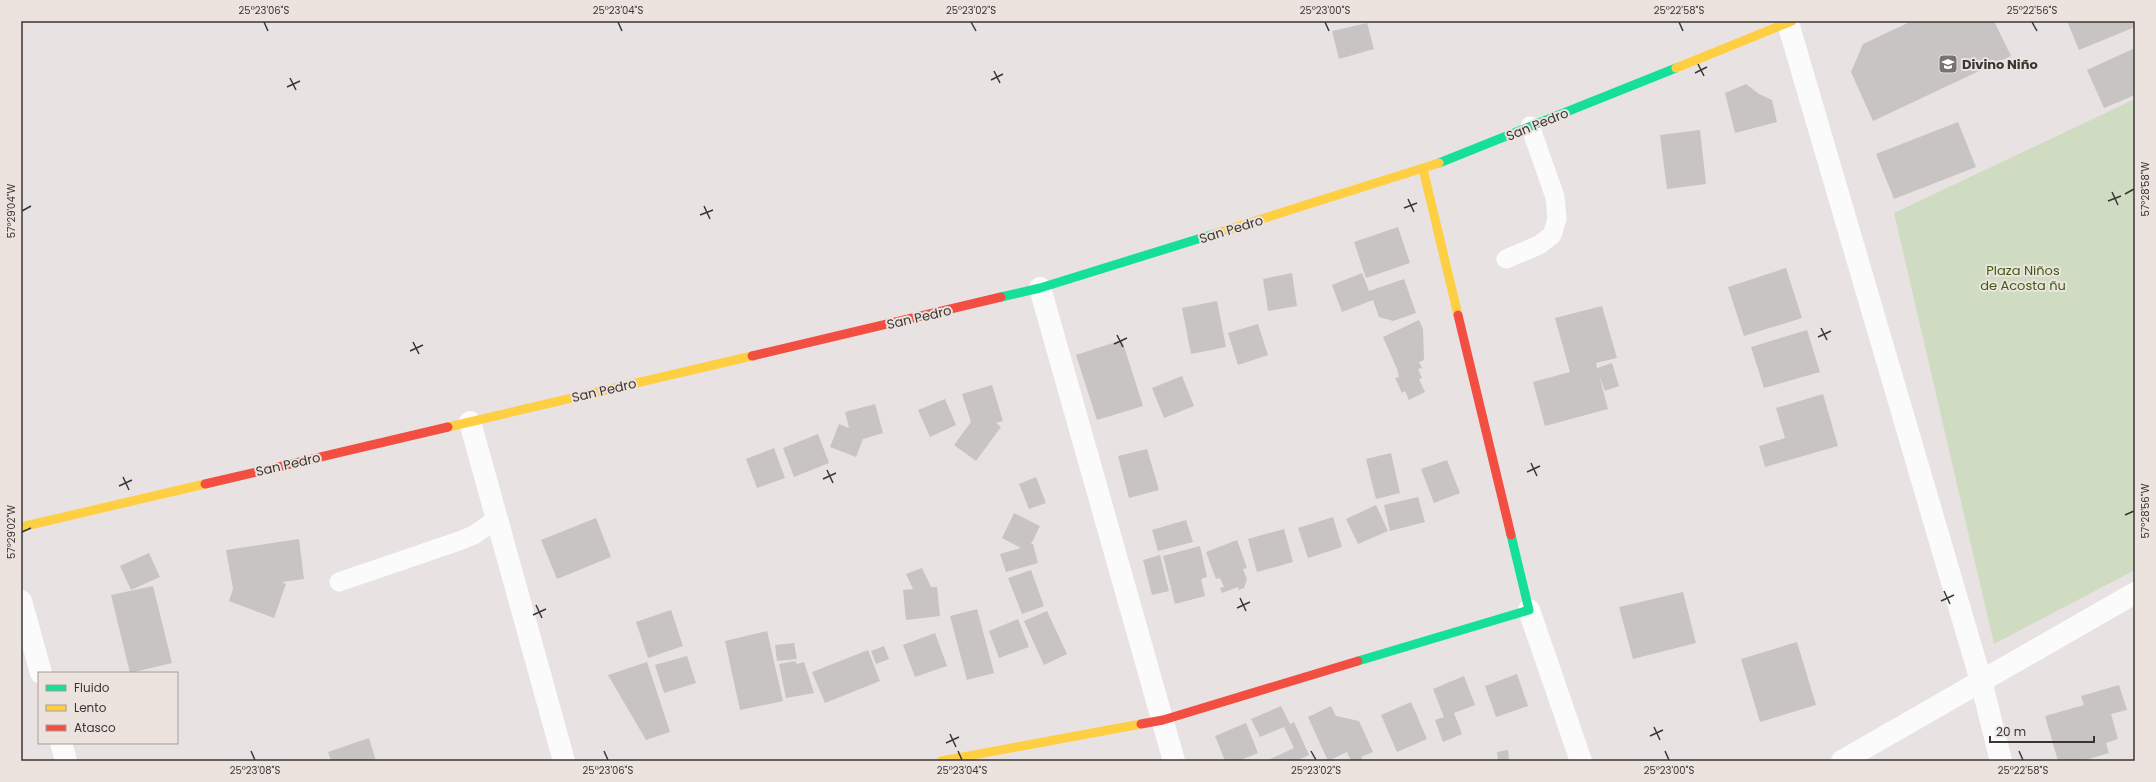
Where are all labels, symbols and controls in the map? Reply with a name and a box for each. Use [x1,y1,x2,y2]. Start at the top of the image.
text: 25°23'06"S [239,3,290,18]
text: 25°23'04"S [593,3,643,18]
text: 25°23'02"S [946,3,996,18]
text: 25°23'00"S [1300,3,1350,18]
text: 25°22'58"S [1654,3,1704,18]
text: 25°22'56"S [2007,3,2057,18]
school or university icon: Divino Niño [1937,53,1959,75]
place label: Divino Niño [1962,55,2038,74]
street label: San Pedro [1503,103,1571,146]
text: 57°28'58"W [2138,161,2153,216]
text: 57°29'04"W [4,183,19,238]
street label: San Pedro [1197,211,1265,248]
park label: Plaza Niños de Acosta ñu [1980,261,2066,295]
street label: San Pedro [885,301,953,334]
street label: San Pedro [570,374,638,407]
street label: San Pedro [254,448,322,481]
text: 57°28'56"W [2138,483,2153,538]
text: 57°29'02"W [4,505,19,559]
legend [38,672,178,744]
text: Fluido [74,679,110,696]
text: Lento [74,699,107,716]
scale bar [1990,718,2094,744]
text: Atasco [74,719,116,736]
text: 20 m [1996,723,2026,740]
text: 25°23'08"S [230,763,280,778]
text: 25°23'06"S [583,763,634,778]
text: 25°23'04"S [937,763,987,778]
text: 25°23'02"S [1291,763,1341,778]
text: 25°23'00"S [1644,763,1694,778]
text: 25°22'58"S [1998,763,2048,778]

